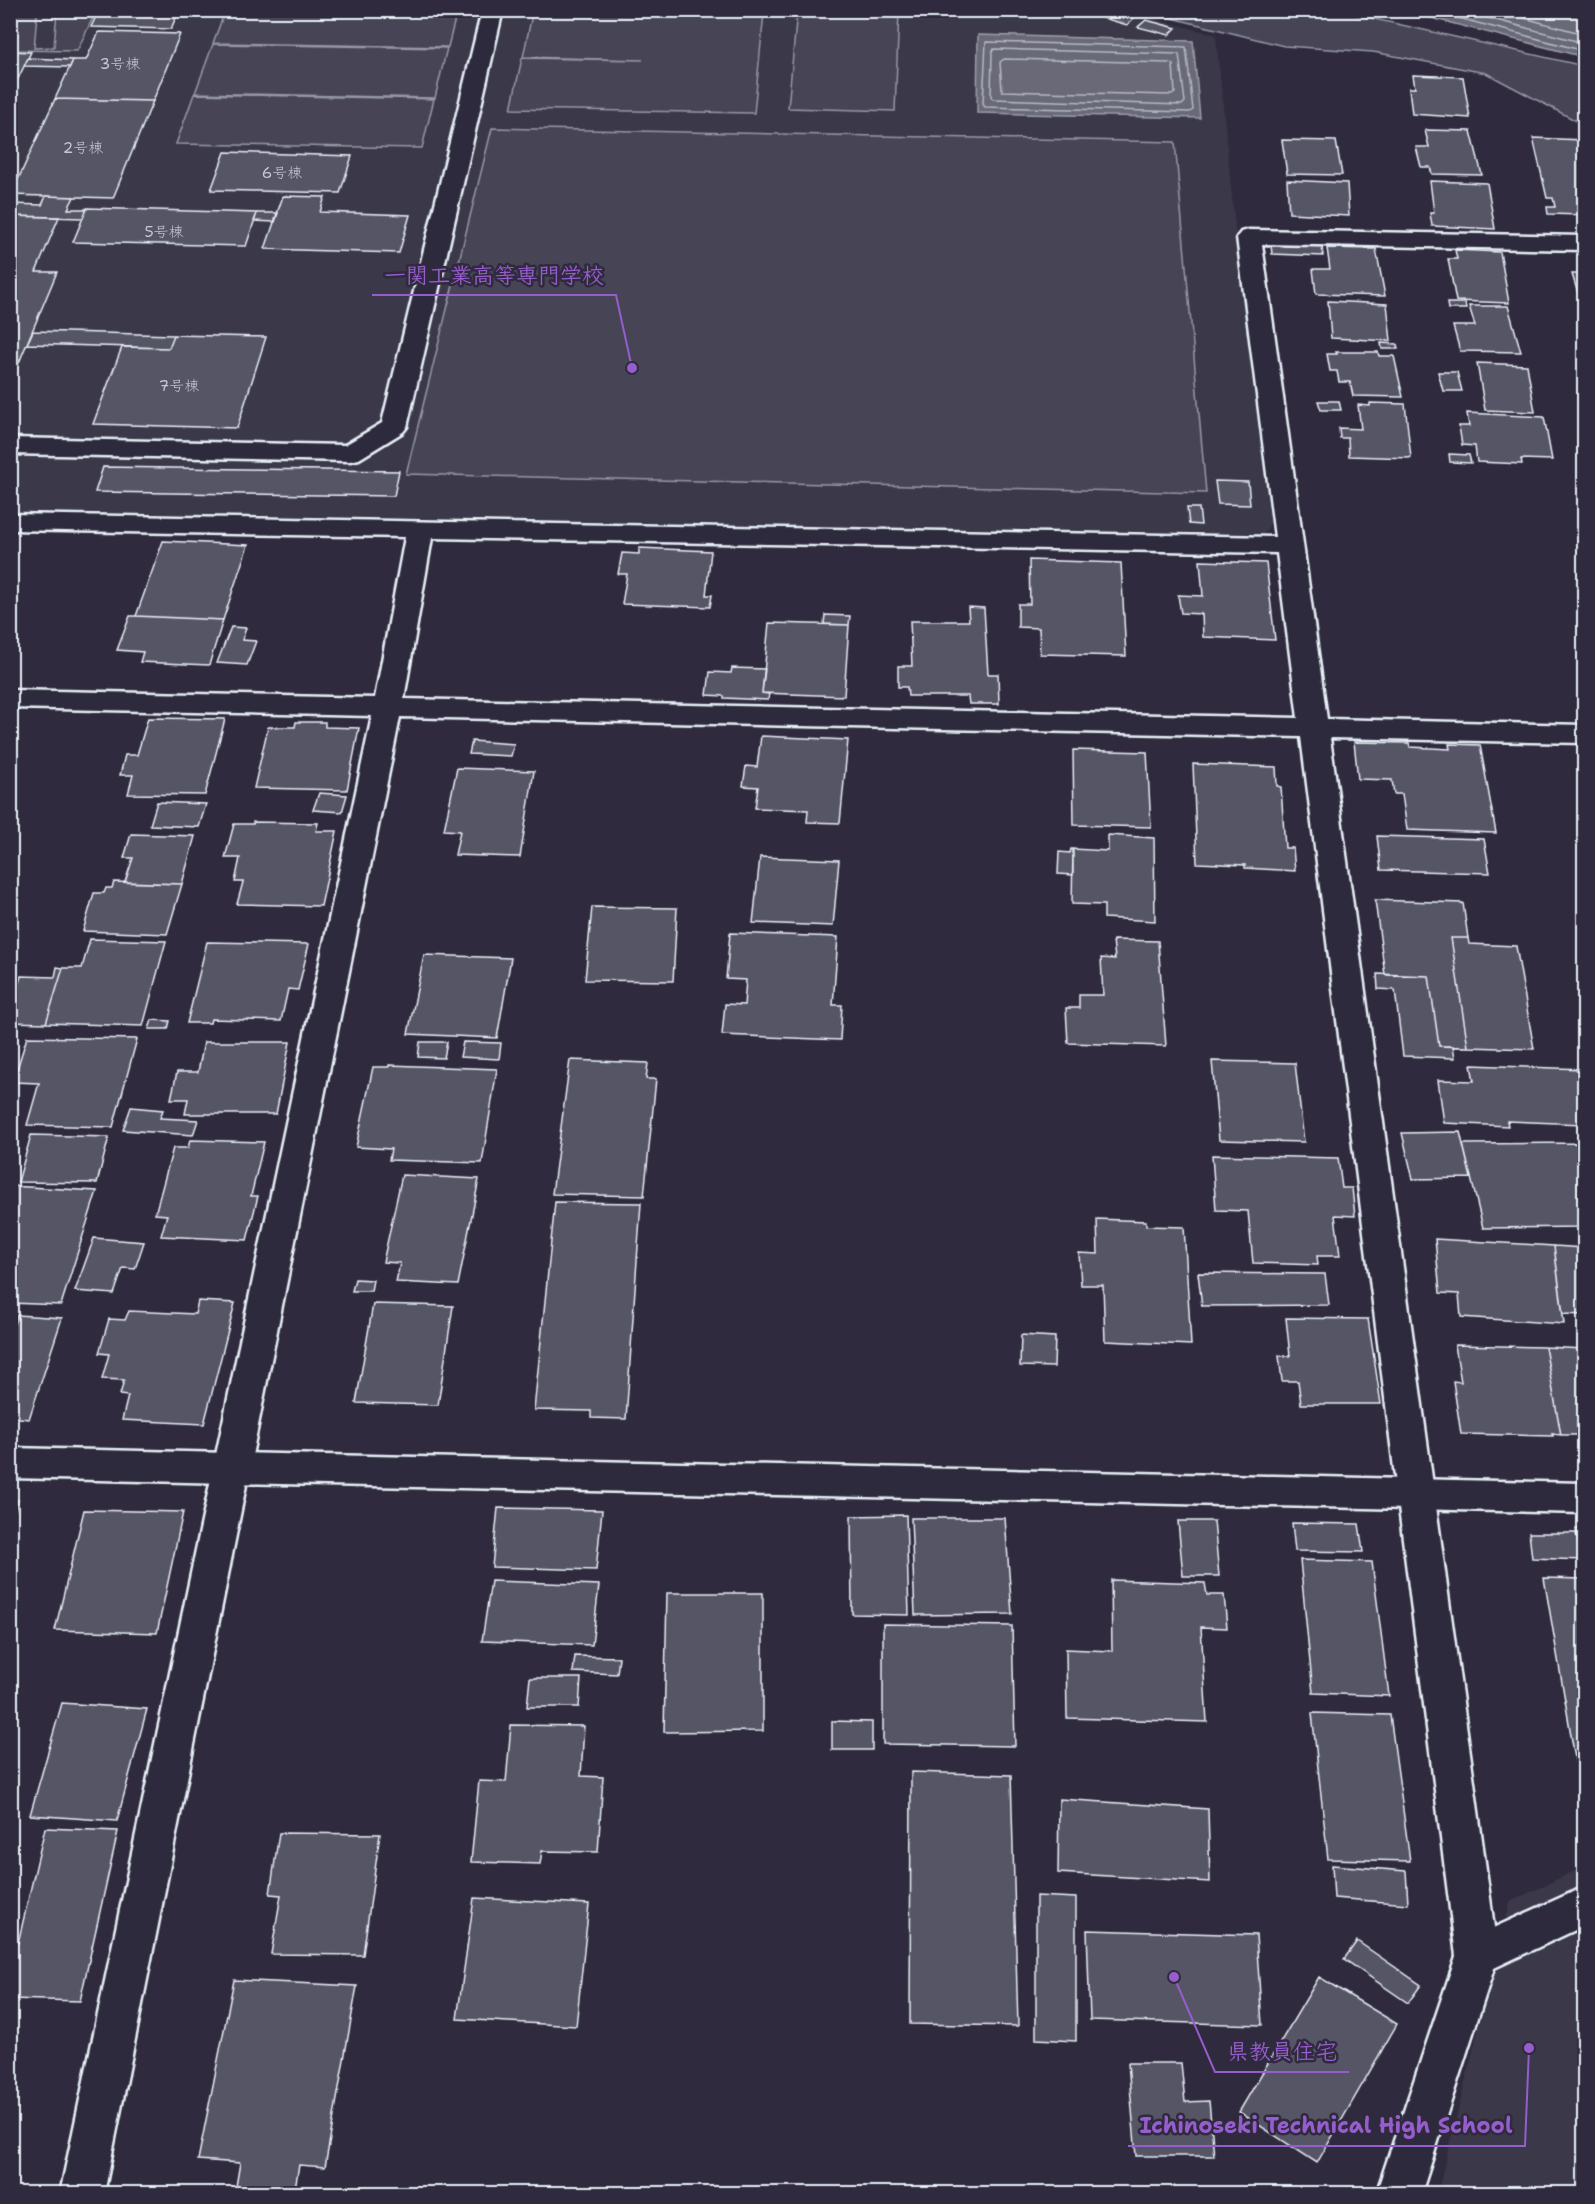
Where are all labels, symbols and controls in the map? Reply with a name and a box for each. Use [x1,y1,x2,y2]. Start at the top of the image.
house number: 3号棟 [100,54,140,74]
house number: 2号棟 [63,138,103,158]
house number: 6号棟 [262,163,302,183]
house number: 5号棟 [144,222,184,242]
callout: 一関工業高等専門学校 [372,255,616,295]
text: 一関工業高等専門学校 [384,261,604,290]
house number: 7号棟 [159,376,199,396]
callout: 県教員住宅 [1215,2032,1349,2072]
text: 県教員住宅 [1227,2037,1337,2066]
callout: Ichinoseki Technical High School [1128,2106,1525,2146]
text: Ichinoseki Technical High School [1139,2111,1513,2140]

